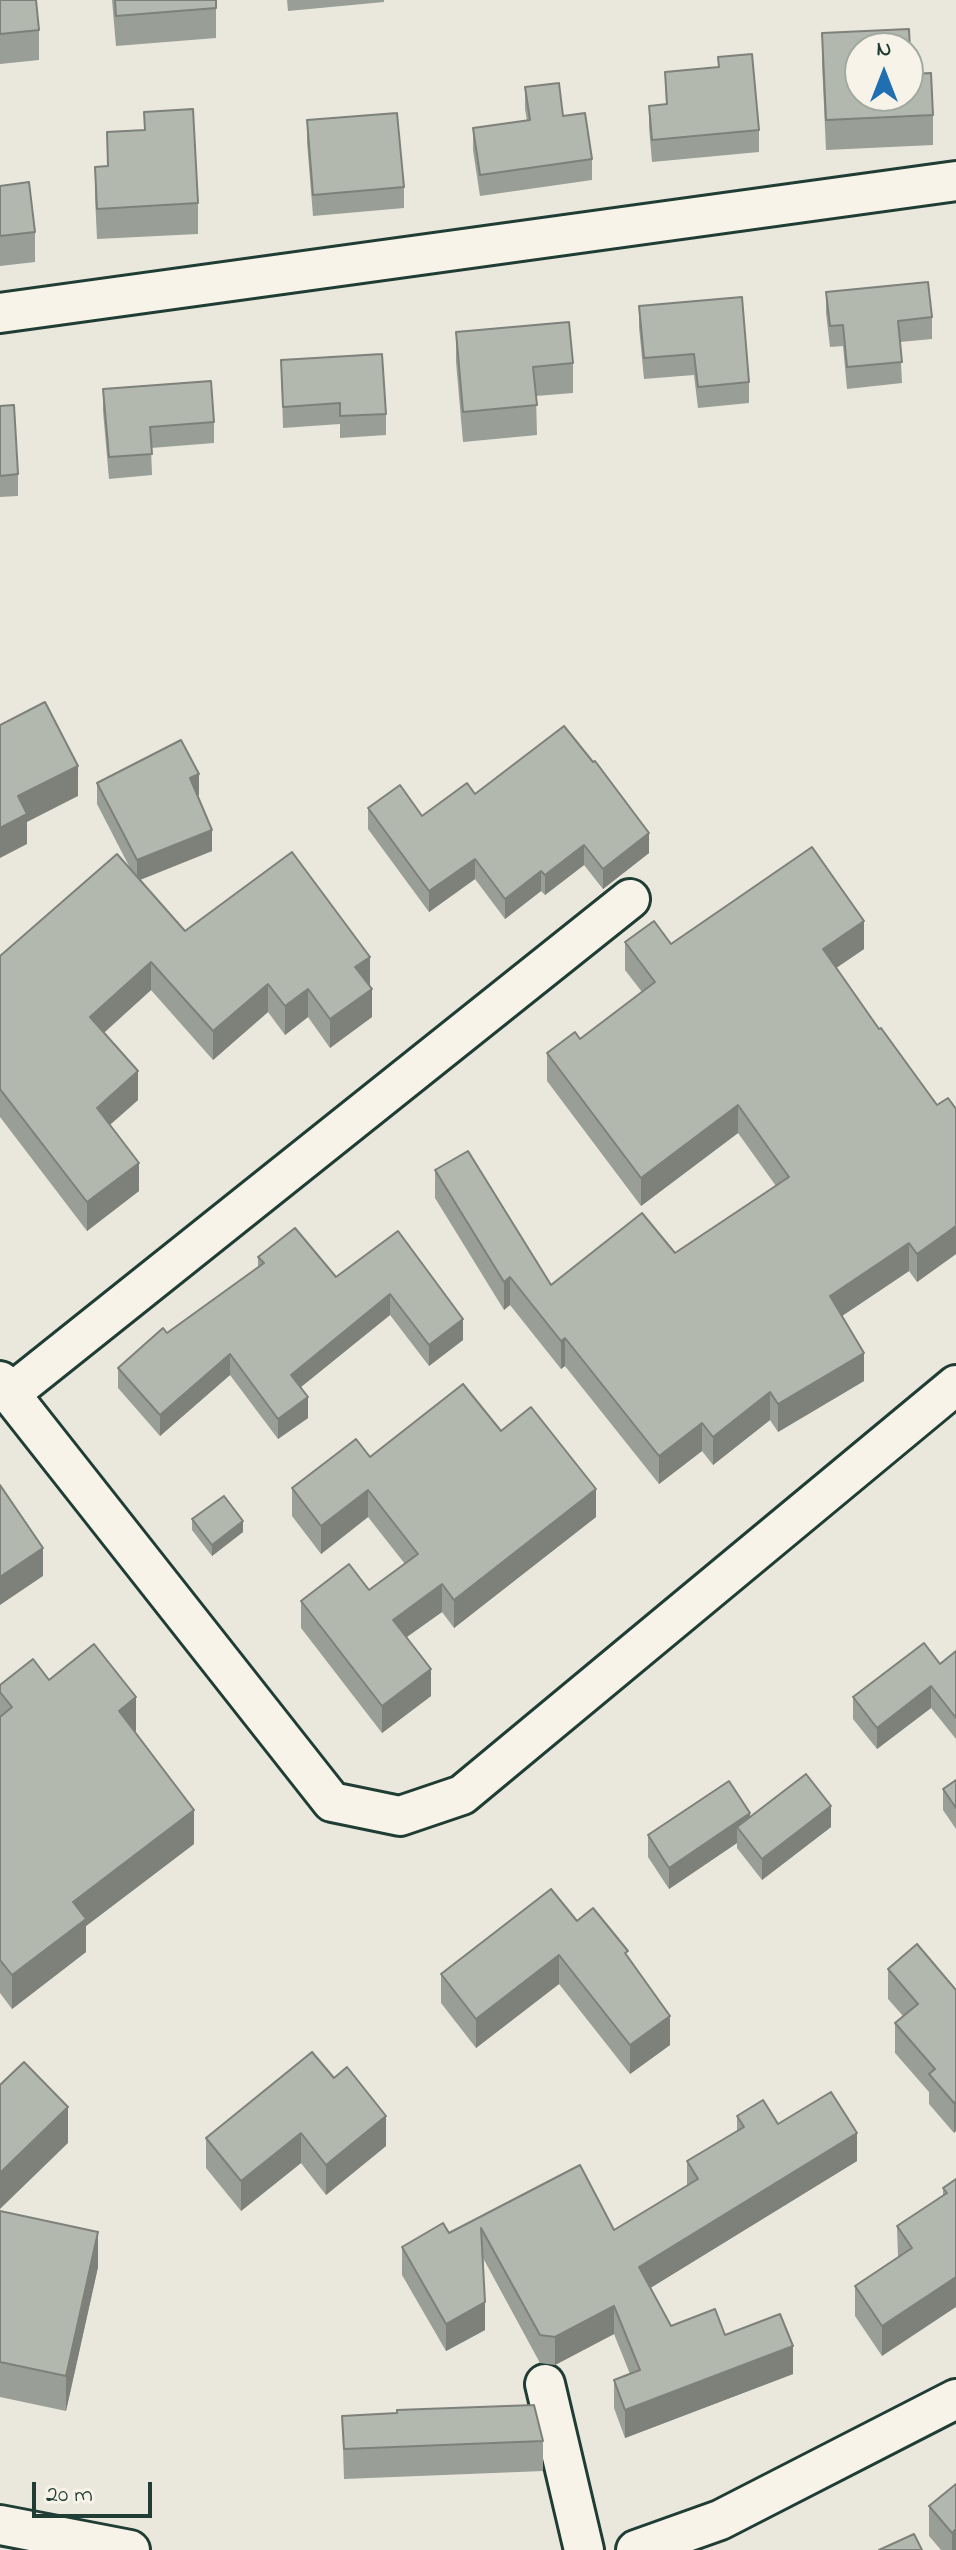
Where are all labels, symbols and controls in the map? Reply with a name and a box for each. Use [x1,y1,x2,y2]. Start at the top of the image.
north arrow [844,32,924,112]
text: N [877,34,891,66]
scale bar [36,2466,156,2516]
text: 20 m [46,2478,93,2513]

